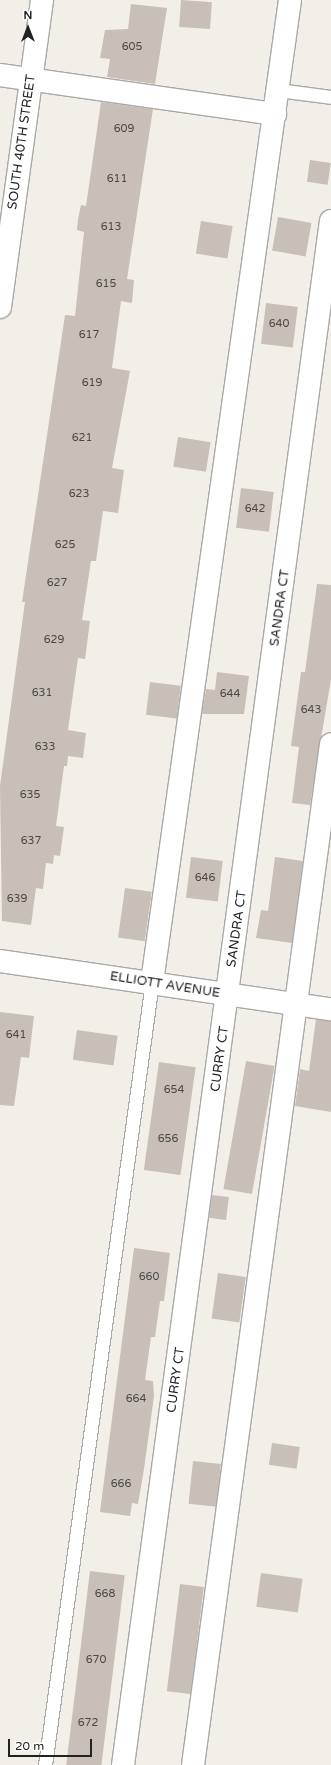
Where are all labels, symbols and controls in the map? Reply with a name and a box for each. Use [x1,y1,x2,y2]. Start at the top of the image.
north arrow [8,8,48,48]
text: N [24,9,32,22]
house number: 605 [122,40,142,54]
street label: SOUTH 40TH STREET [5,73,39,211]
house number: 609 [114,122,134,136]
house number: 611 [107,172,127,186]
house number: 613 [101,220,121,234]
house number: 615 [96,277,116,291]
house number: 640 [269,317,289,331]
house number: 617 [79,328,99,342]
house number: 619 [82,376,102,390]
house number: 621 [72,431,92,445]
house number: 623 [69,487,89,501]
house number: 642 [245,502,265,516]
house number: 625 [55,538,75,552]
street label: SANDRA CT [267,569,293,647]
house number: 627 [47,576,67,590]
house number: 629 [44,633,64,647]
house number: 631 [32,686,52,700]
house number: 644 [220,687,240,701]
house number: 643 [301,703,321,717]
house number: 633 [35,740,55,754]
house number: 635 [20,788,40,802]
house number: 637 [21,834,41,848]
house number: 646 [195,871,215,885]
street label: SANDRA CT [224,890,250,968]
house number: 639 [7,892,27,906]
street label: ELLIOTT AVENUE [109,969,221,1001]
street label: CURRY CT [208,1025,232,1093]
house number: 641 [6,1028,26,1042]
house number: 654 [164,1083,184,1097]
house number: 656 [158,1132,178,1146]
house number: 660 [139,1270,159,1284]
street label: CURRY CT [164,1346,188,1414]
house number: 664 [126,1392,146,1406]
house number: 666 [111,1477,131,1491]
house number: 668 [95,1587,115,1601]
house number: 670 [86,1653,106,1667]
house number: 672 [78,1716,98,1730]
scale bar [10,1731,94,1757]
text: 20 m [15,1739,44,1753]

